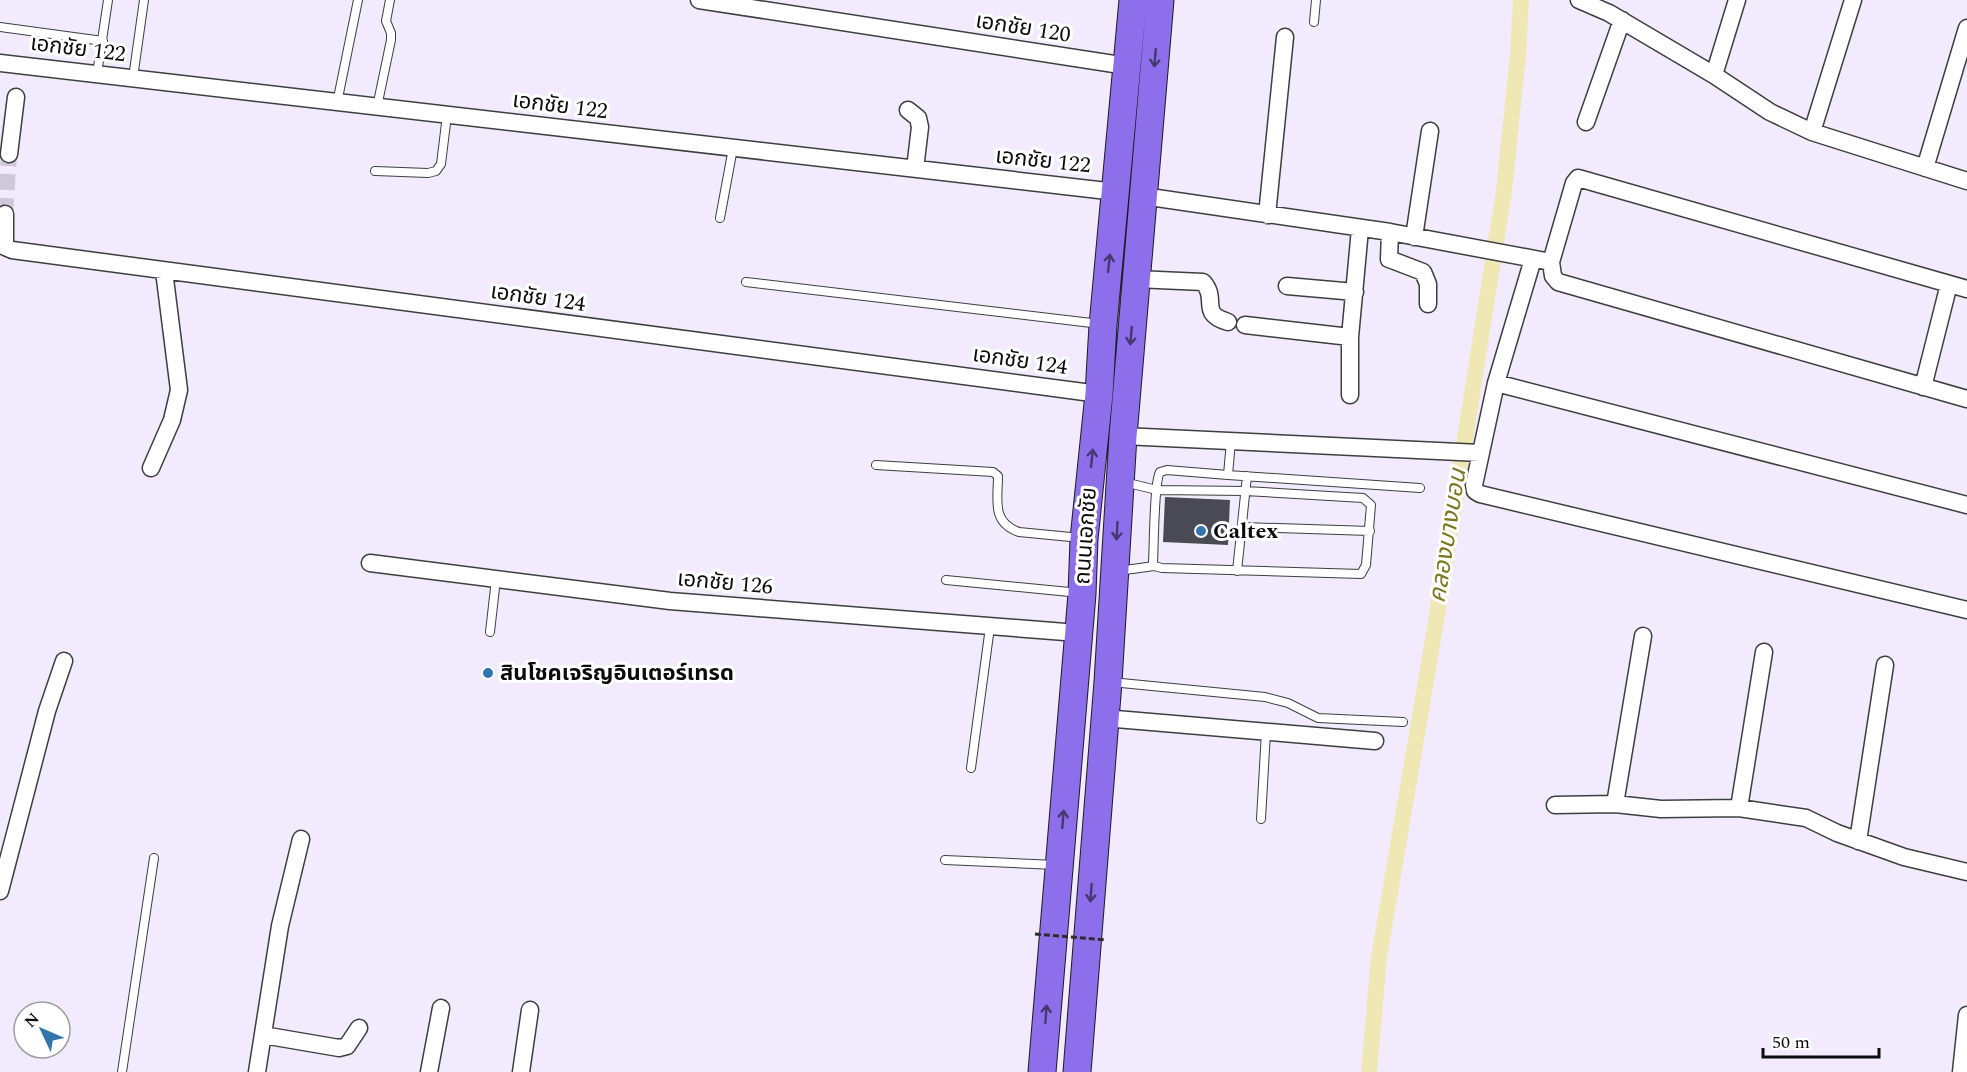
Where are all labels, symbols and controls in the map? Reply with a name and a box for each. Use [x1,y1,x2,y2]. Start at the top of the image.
street label: เอกชัย 120 [973,4,1073,52]
street label: เอกชัย 122 [28,27,128,71]
one-way arrow [1149,48,1160,68]
street label: เอกชัย 122 [510,84,610,128]
street label: เอกชัย 122 [994,140,1092,182]
one-way arrow [1104,254,1115,274]
street label: เอกชัย 124 [488,275,588,321]
one-way arrow [1125,326,1136,346]
street label: เอกชัย 124 [970,338,1070,384]
one-way arrow [1087,448,1098,468]
water label: คลองบางบอน [1420,465,1477,606]
street label: ถนนเอกชัย [1066,486,1106,586]
place label: Caltex [1213,515,1278,548]
one-way arrow [1112,520,1123,540]
marker: Caltex [1194,524,1208,538]
street label: เอกชัย 126 [676,562,774,604]
place label: สินโชคเจริญอินเตอร์เทรด [500,657,734,690]
marker: สินโชคเจริญอินเตอร์เทรด [481,666,495,680]
one-way arrow [1058,810,1069,830]
one-way arrow [1085,882,1096,902]
north arrow [12,1000,72,1060]
one-way arrow [1041,1004,1052,1024]
text: N [19,1007,45,1033]
scale bar [1763,1021,1878,1059]
text: 50 m [1772,1029,1810,1056]

